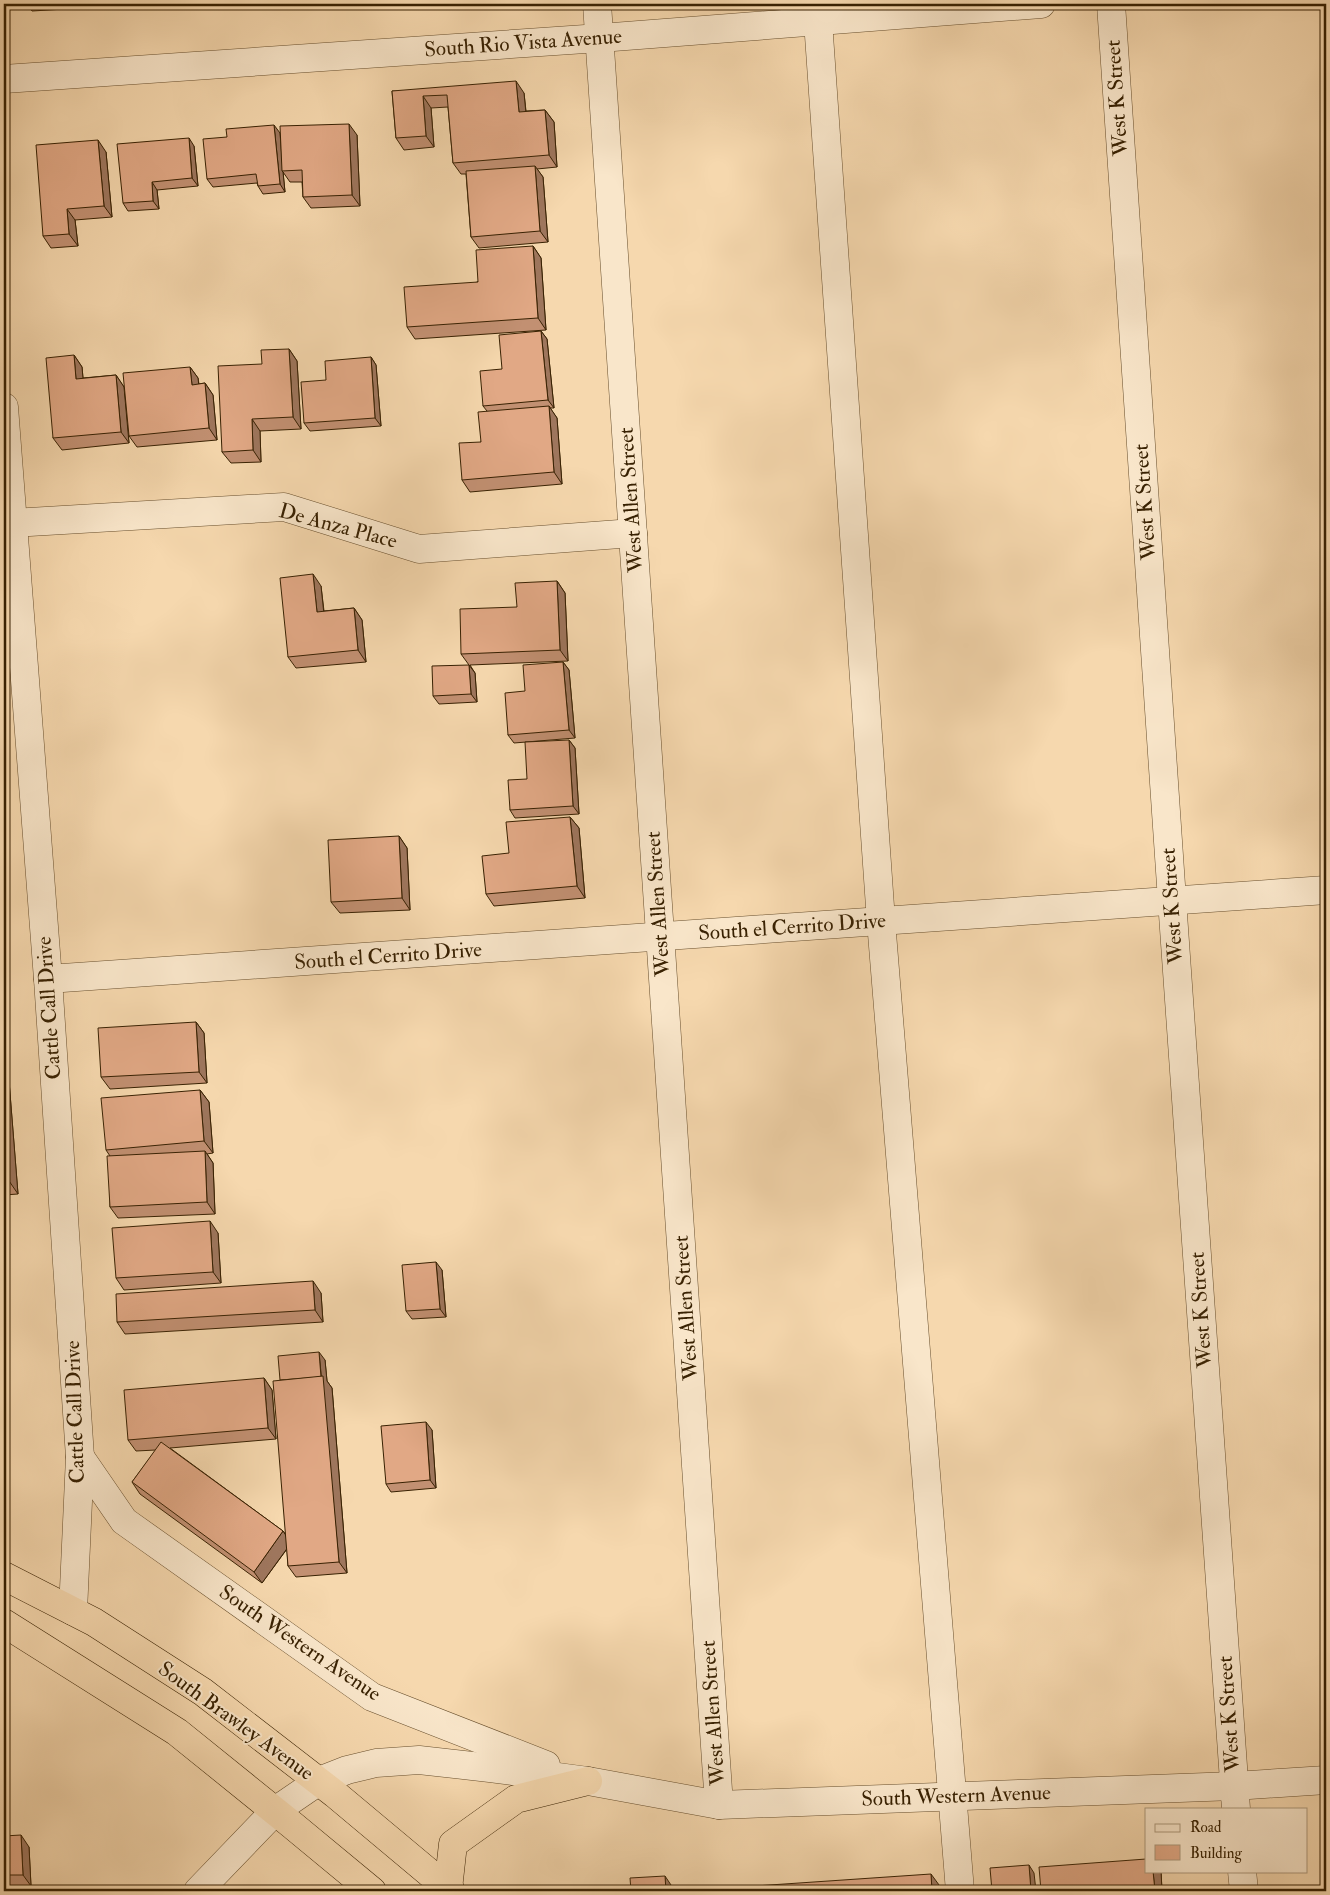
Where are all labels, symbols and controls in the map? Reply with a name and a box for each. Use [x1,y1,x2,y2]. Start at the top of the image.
street label: South Rio Vista Avenue [423,23,623,63]
street label: West K Street [1099,39,1135,158]
street label: West Allen Street [612,426,650,574]
street label: West K Street [1127,443,1163,562]
street label: De Anza Place [276,497,400,555]
street label: West Allen Street [639,830,677,978]
street label: West K Street [1154,847,1190,966]
street label: South el Cerrito Drive [697,907,887,947]
street label: Cattle Call Drive [31,935,67,1080]
street label: South el Cerrito Drive [293,936,483,976]
street label: West Allen Street [667,1234,705,1382]
street label: West K Street [1183,1251,1219,1370]
street label: Cattle Call Drive [59,1340,91,1484]
street label: South Western Avenue [214,1579,386,1707]
street label: West Allen Street [694,1639,732,1787]
street label: South Brawley Avenue [153,1655,319,1787]
street label: West K Street [1211,1655,1247,1774]
street label: South Western Avenue [861,1779,1051,1813]
legend [1145,1808,1308,1872]
text: Road [1190,1818,1222,1837]
text: Building [1190,1844,1242,1863]

